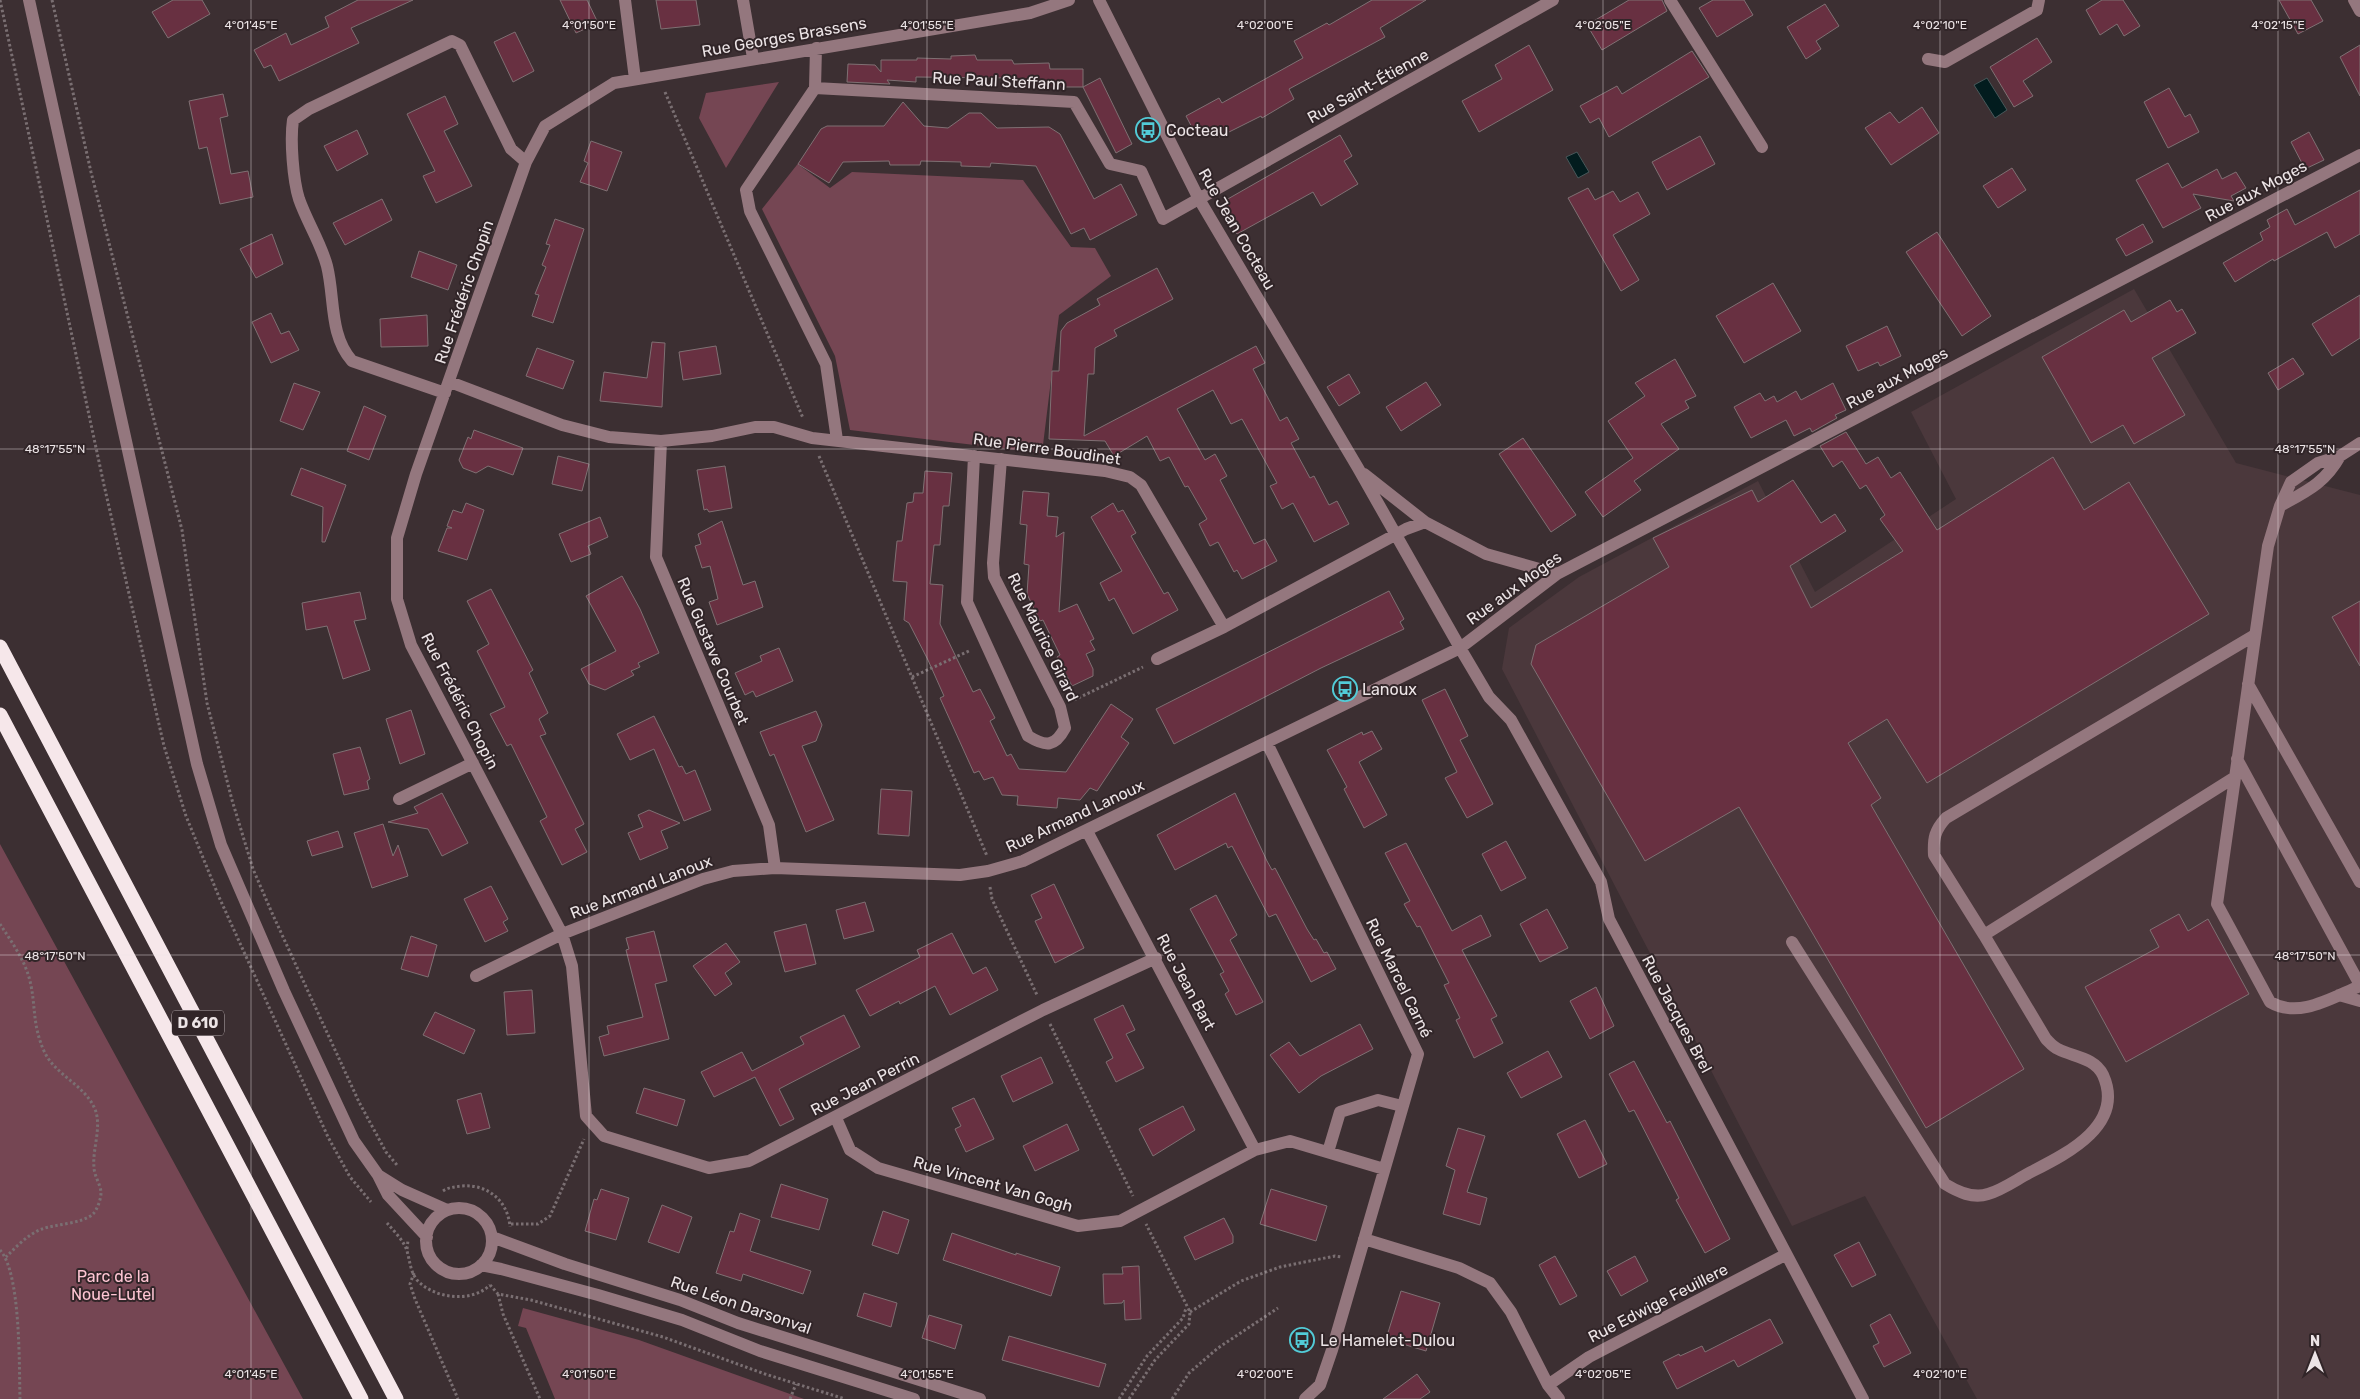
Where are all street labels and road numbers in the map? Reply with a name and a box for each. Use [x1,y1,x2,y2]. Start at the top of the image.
street label: Rue Georges Brassens [700,13,868,61]
street label: Rue Saint-Étienne [1304,45,1432,127]
street label: Rue Paul Steffann [932,68,1066,94]
street label: Rue aux Moges [2202,156,2310,226]
street label: Rue Jean Cocteau [1195,165,1279,293]
street label: Rue Frédéric Chopin [430,218,498,366]
street label: Rue aux Moges [1843,343,1951,413]
street label: Rue Pierre Boudinet [972,429,1122,469]
street label: Rue aux Moges [1463,547,1565,629]
street label: Rue Maurice Girard [1004,570,1082,704]
street label: Rue Gustave Courbet [673,574,753,728]
street label: Rue Frédéric Chopin [417,629,503,773]
street label: Rue Armand Lanoux [1003,775,1148,856]
street label: Rue Armand Lanoux [567,851,715,923]
street label: Rue Marcel Carné [1362,915,1436,1041]
street label: Rue Jean Bart [1153,931,1219,1033]
street label: Rue Jacques Brel [1638,952,1716,1076]
road number: D 610 [172,1010,224,1036]
street label: Rue Jean Perrin [807,1048,923,1120]
street label: Rue Vincent Van Gogh [911,1152,1075,1216]
street label: Rue Edwige Feuillere [1585,1259,1731,1347]
street label: Rue Léon Darsonval [668,1272,814,1338]

